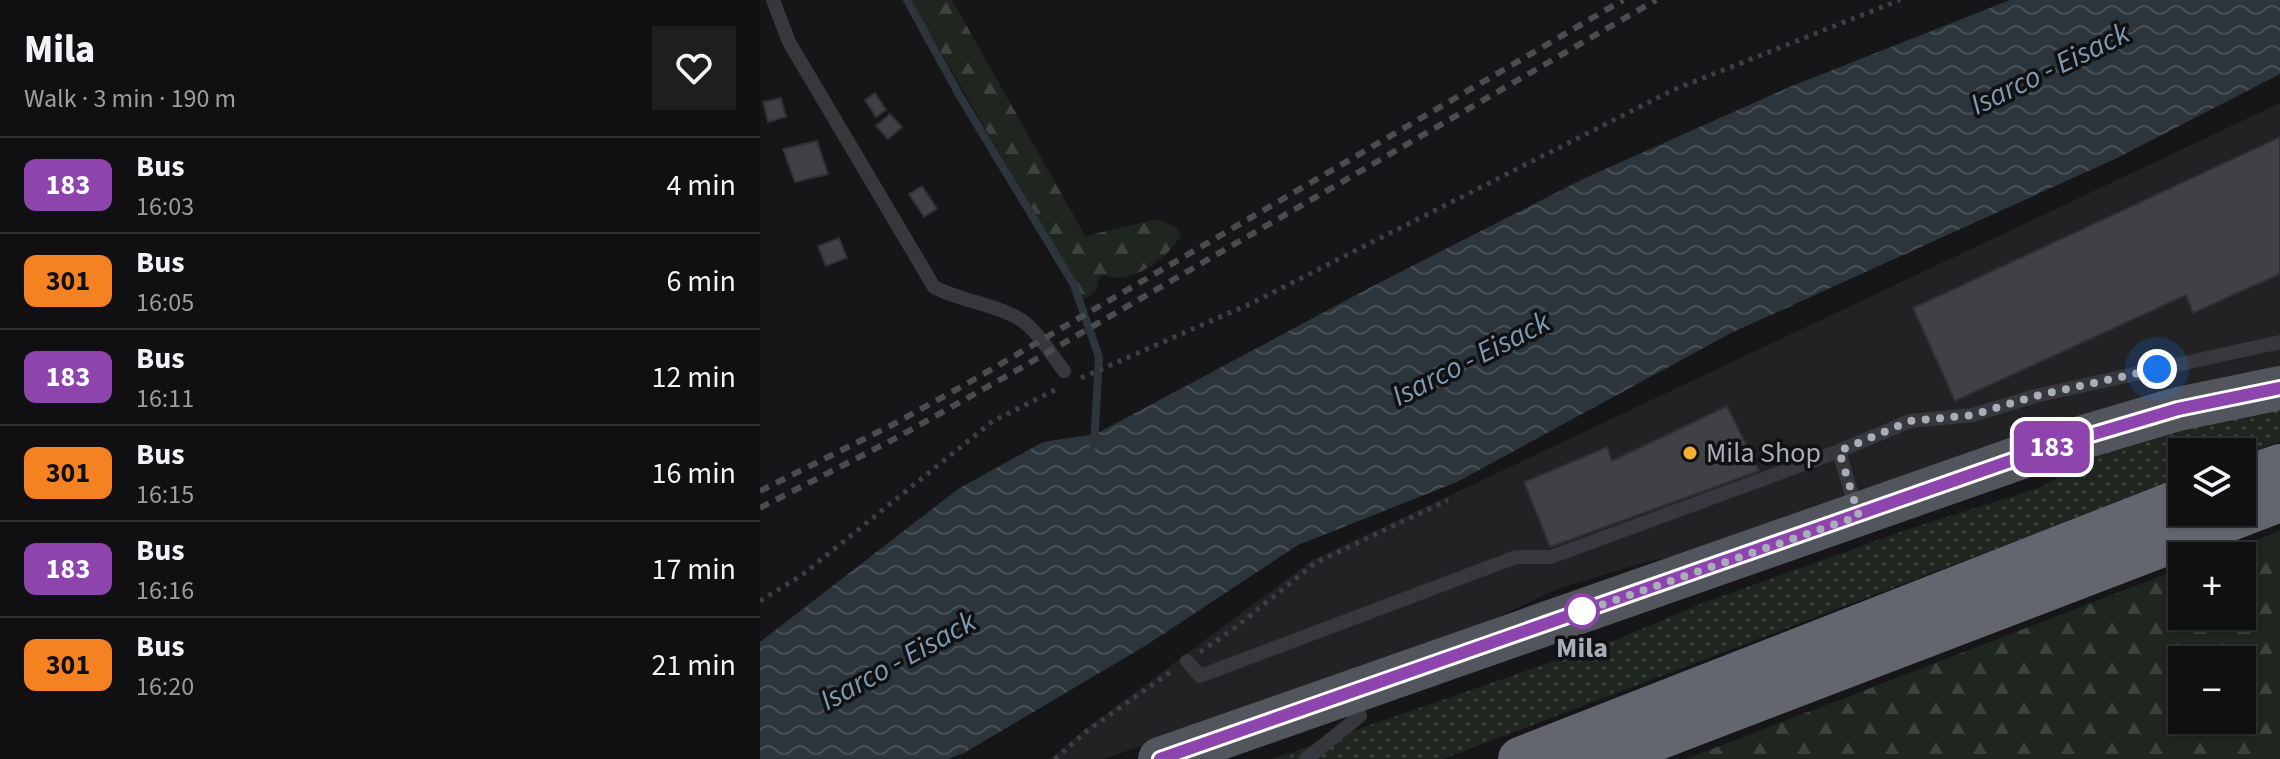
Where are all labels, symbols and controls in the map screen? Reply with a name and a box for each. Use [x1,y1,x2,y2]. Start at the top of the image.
water label: Isarco - Eisack [1963,12,2137,126]
text: Mila [24,23,95,77]
button: heart [652,26,736,110]
text: Walk · 3 min · 190 m [24,80,236,117]
text: Bus [136,145,184,188]
text: 4 min [666,164,736,207]
text: 183 [46,165,90,205]
text: 16:03 [136,188,194,225]
text: Bus [136,241,184,284]
text: 6 min [666,260,736,303]
text: 301 [46,261,90,301]
text: 16:05 [136,284,194,321]
water label: Isarco - Eisack [1384,300,1558,417]
text: Bus [136,337,184,380]
your location [2137,349,2177,389]
text: 12 min [652,356,736,399]
text: 183 [46,357,90,397]
text: 16:11 [136,380,194,417]
line badge: 183 [2006,421,2098,473]
text: 183 [2030,427,2074,467]
text: Bus [136,433,184,476]
place label: Mila Shop [1706,433,1821,473]
map controls [2168,438,2256,734]
button: layers [2168,438,2256,526]
marker: Mila Shop [1681,444,1699,462]
text: 16 min [652,452,736,495]
text: 301 [46,453,90,493]
text: 16:15 [136,476,194,513]
text: Bus [136,529,184,572]
button: + [2168,542,2256,630]
text: 17 min [652,548,736,591]
text: 183 [46,549,90,589]
text: 16:16 [136,572,194,609]
marker: Mila [1565,594,1599,628]
water label: Isarco - Eisack [812,600,984,722]
text: Bus [136,625,184,668]
place label: Mila [1556,628,1608,668]
text: 21 min [652,644,736,687]
text: 301 [46,645,90,685]
button: − [2168,646,2256,734]
text: 16:20 [136,668,194,705]

